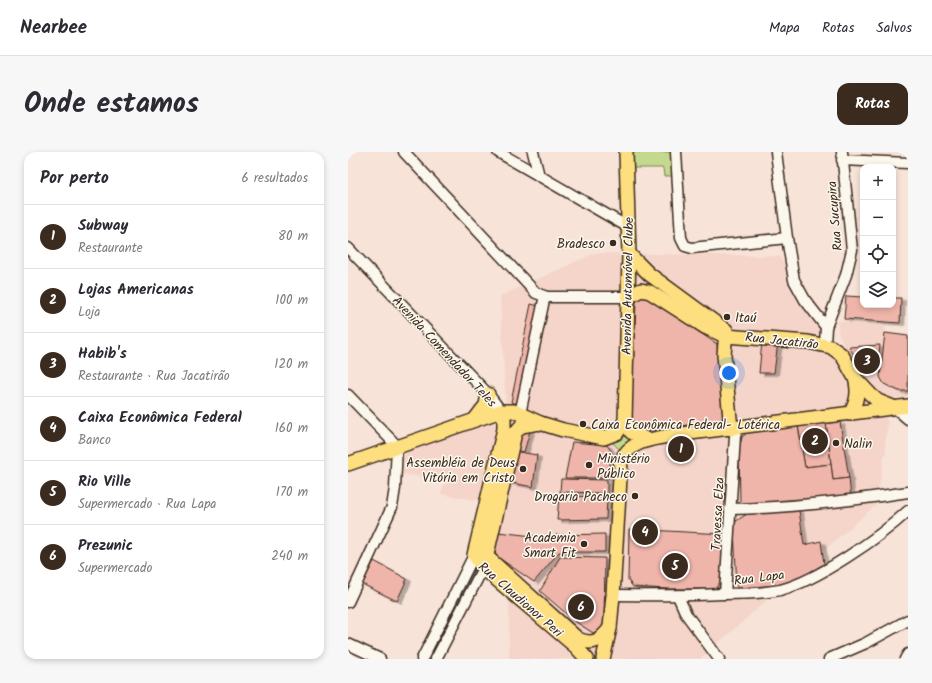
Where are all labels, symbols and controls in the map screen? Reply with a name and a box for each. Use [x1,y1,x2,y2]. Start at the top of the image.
text: Nearbee [20,13,87,43]
text: Mapa [769,17,800,39]
text: Rotas [822,17,854,39]
text: Salvos [876,17,912,39]
text: Onde estamos [24,82,199,127]
button: Rotas [837,83,908,125]
map controls [860,164,896,308]
button: + [860,164,896,200]
text: Por perto [40,165,109,192]
text: 6 resultados [241,168,308,189]
street label: Rua Sucupira [822,180,849,252]
button: − [860,200,896,236]
text: Subway [78,214,128,238]
street label: Avenida Automóvel Clube [617,217,640,355]
text: 1 [51,226,55,247]
text: 80 m [278,226,308,247]
place label: Bradesco [557,234,605,255]
button: locate [860,236,896,272]
text: Restaurante [78,238,143,259]
marker: Bradesco [608,238,618,248]
button: layers [860,272,896,308]
text: Lojas Americanas [78,278,194,302]
text: 2 [49,290,57,311]
text: 100 m [275,290,308,311]
street label: Avenida Comendador Teles [387,292,502,413]
text: Loja [78,302,100,323]
place label: Itaú [735,308,757,329]
marker: Itaú [722,312,732,322]
street label: Rua Jacatirão [744,327,820,356]
text: Habib's [78,342,127,366]
pin: 3 [854,346,880,376]
text: 3 [49,354,57,375]
text: 120 m [274,354,308,375]
your location [719,363,739,383]
text: Restaurante · Rua Jacatirão [78,366,230,387]
text: Caixa Econômica Federal [78,406,242,430]
place label: Caixa Econômica Federal- Lotérica [591,415,780,436]
text: 4 [49,418,57,439]
text: 160 m [275,418,308,439]
marker: Caixa Econômica Federal- Lotérica [578,419,588,429]
pin: 2 [802,426,828,456]
text: Banco [78,430,111,451]
pin: 1 [668,434,694,464]
place label: Nalin [844,434,872,455]
marker: Nalin [831,438,841,448]
place label: Ministério Público [597,449,650,485]
place label: Assembléia de Deus Vitória em Cristo [406,453,515,489]
marker: Ministério Público [584,460,594,470]
marker: Assembléia de Deus Vitória em Cristo [518,464,528,474]
text: Rio Ville [78,470,131,494]
street label: Travessa Elza [706,477,731,551]
text: 5 [50,482,56,503]
text: 170 m [276,482,308,503]
place label: Drogaria Pacheco [534,487,627,508]
marker: Drogaria Pacheco [630,491,640,501]
text: Supermercado · Rua Lapa [78,494,216,515]
pin: 4 [632,517,658,547]
place label: Academia Smart Fit [523,528,577,564]
text: Prezunic [78,534,133,558]
marker: Academia Smart Fit [579,539,589,549]
text: 6 [49,546,57,567]
text: 240 m [271,546,308,567]
pin: 5 [662,551,688,581]
street label: Rua Claudionor Peri [473,557,568,644]
text: Supermercado [78,558,152,579]
street label: Rua Lapa [733,565,786,592]
pin: 6 [568,592,594,622]

